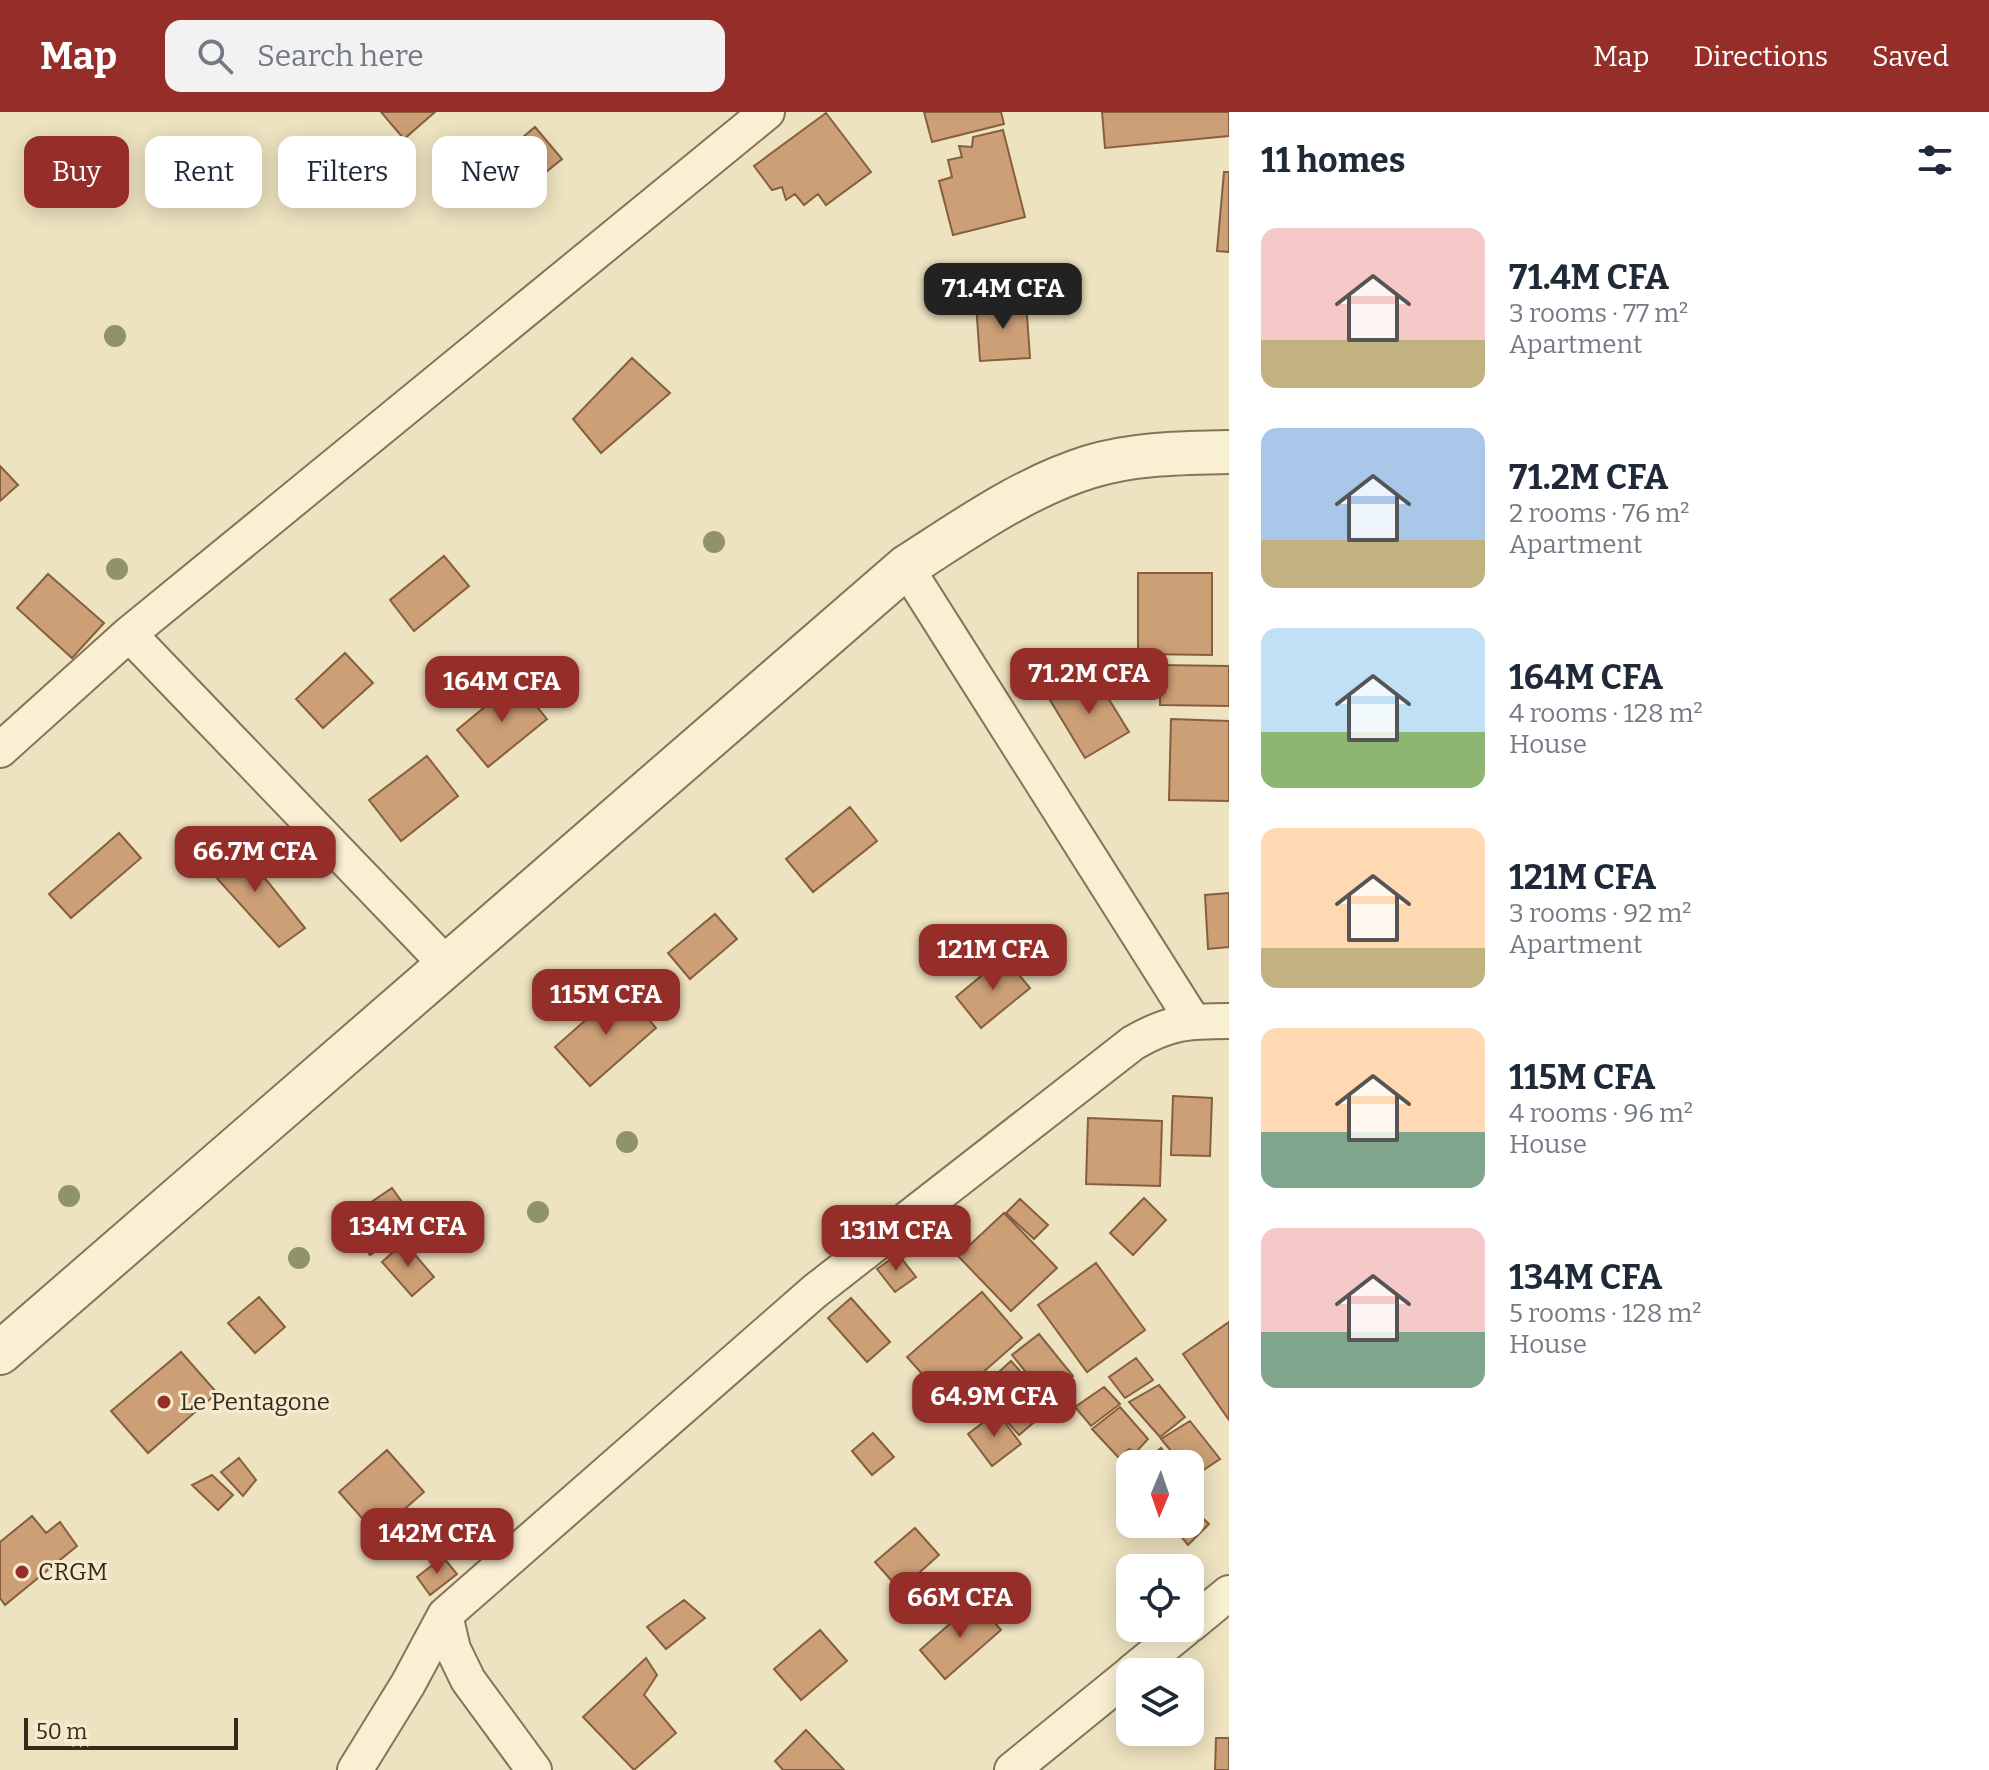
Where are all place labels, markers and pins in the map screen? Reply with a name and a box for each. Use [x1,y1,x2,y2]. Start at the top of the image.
pin: 71.4M CFA [911,263,1095,331]
pin: 71.2M CFA [997,648,1181,716]
pin: 164M CFA [419,656,585,724]
pin: 66.7M CFA [163,826,347,894]
pin: 121M CFA [910,924,1076,992]
pin: 115M CFA [523,969,689,1037]
pin: 134M CFA [325,1201,491,1269]
pin: 131M CFA [813,1205,979,1273]
pin: 64.9M CFA [902,1371,1086,1439]
place label: Le Pentagone [180,1388,330,1416]
marker: Le Pentagone [155,1393,173,1411]
pin: 142M CFA [354,1508,520,1576]
place label: CRGM [38,1558,108,1586]
marker: CRGM [13,1563,31,1581]
pin: 66M CFA [886,1572,1034,1640]

